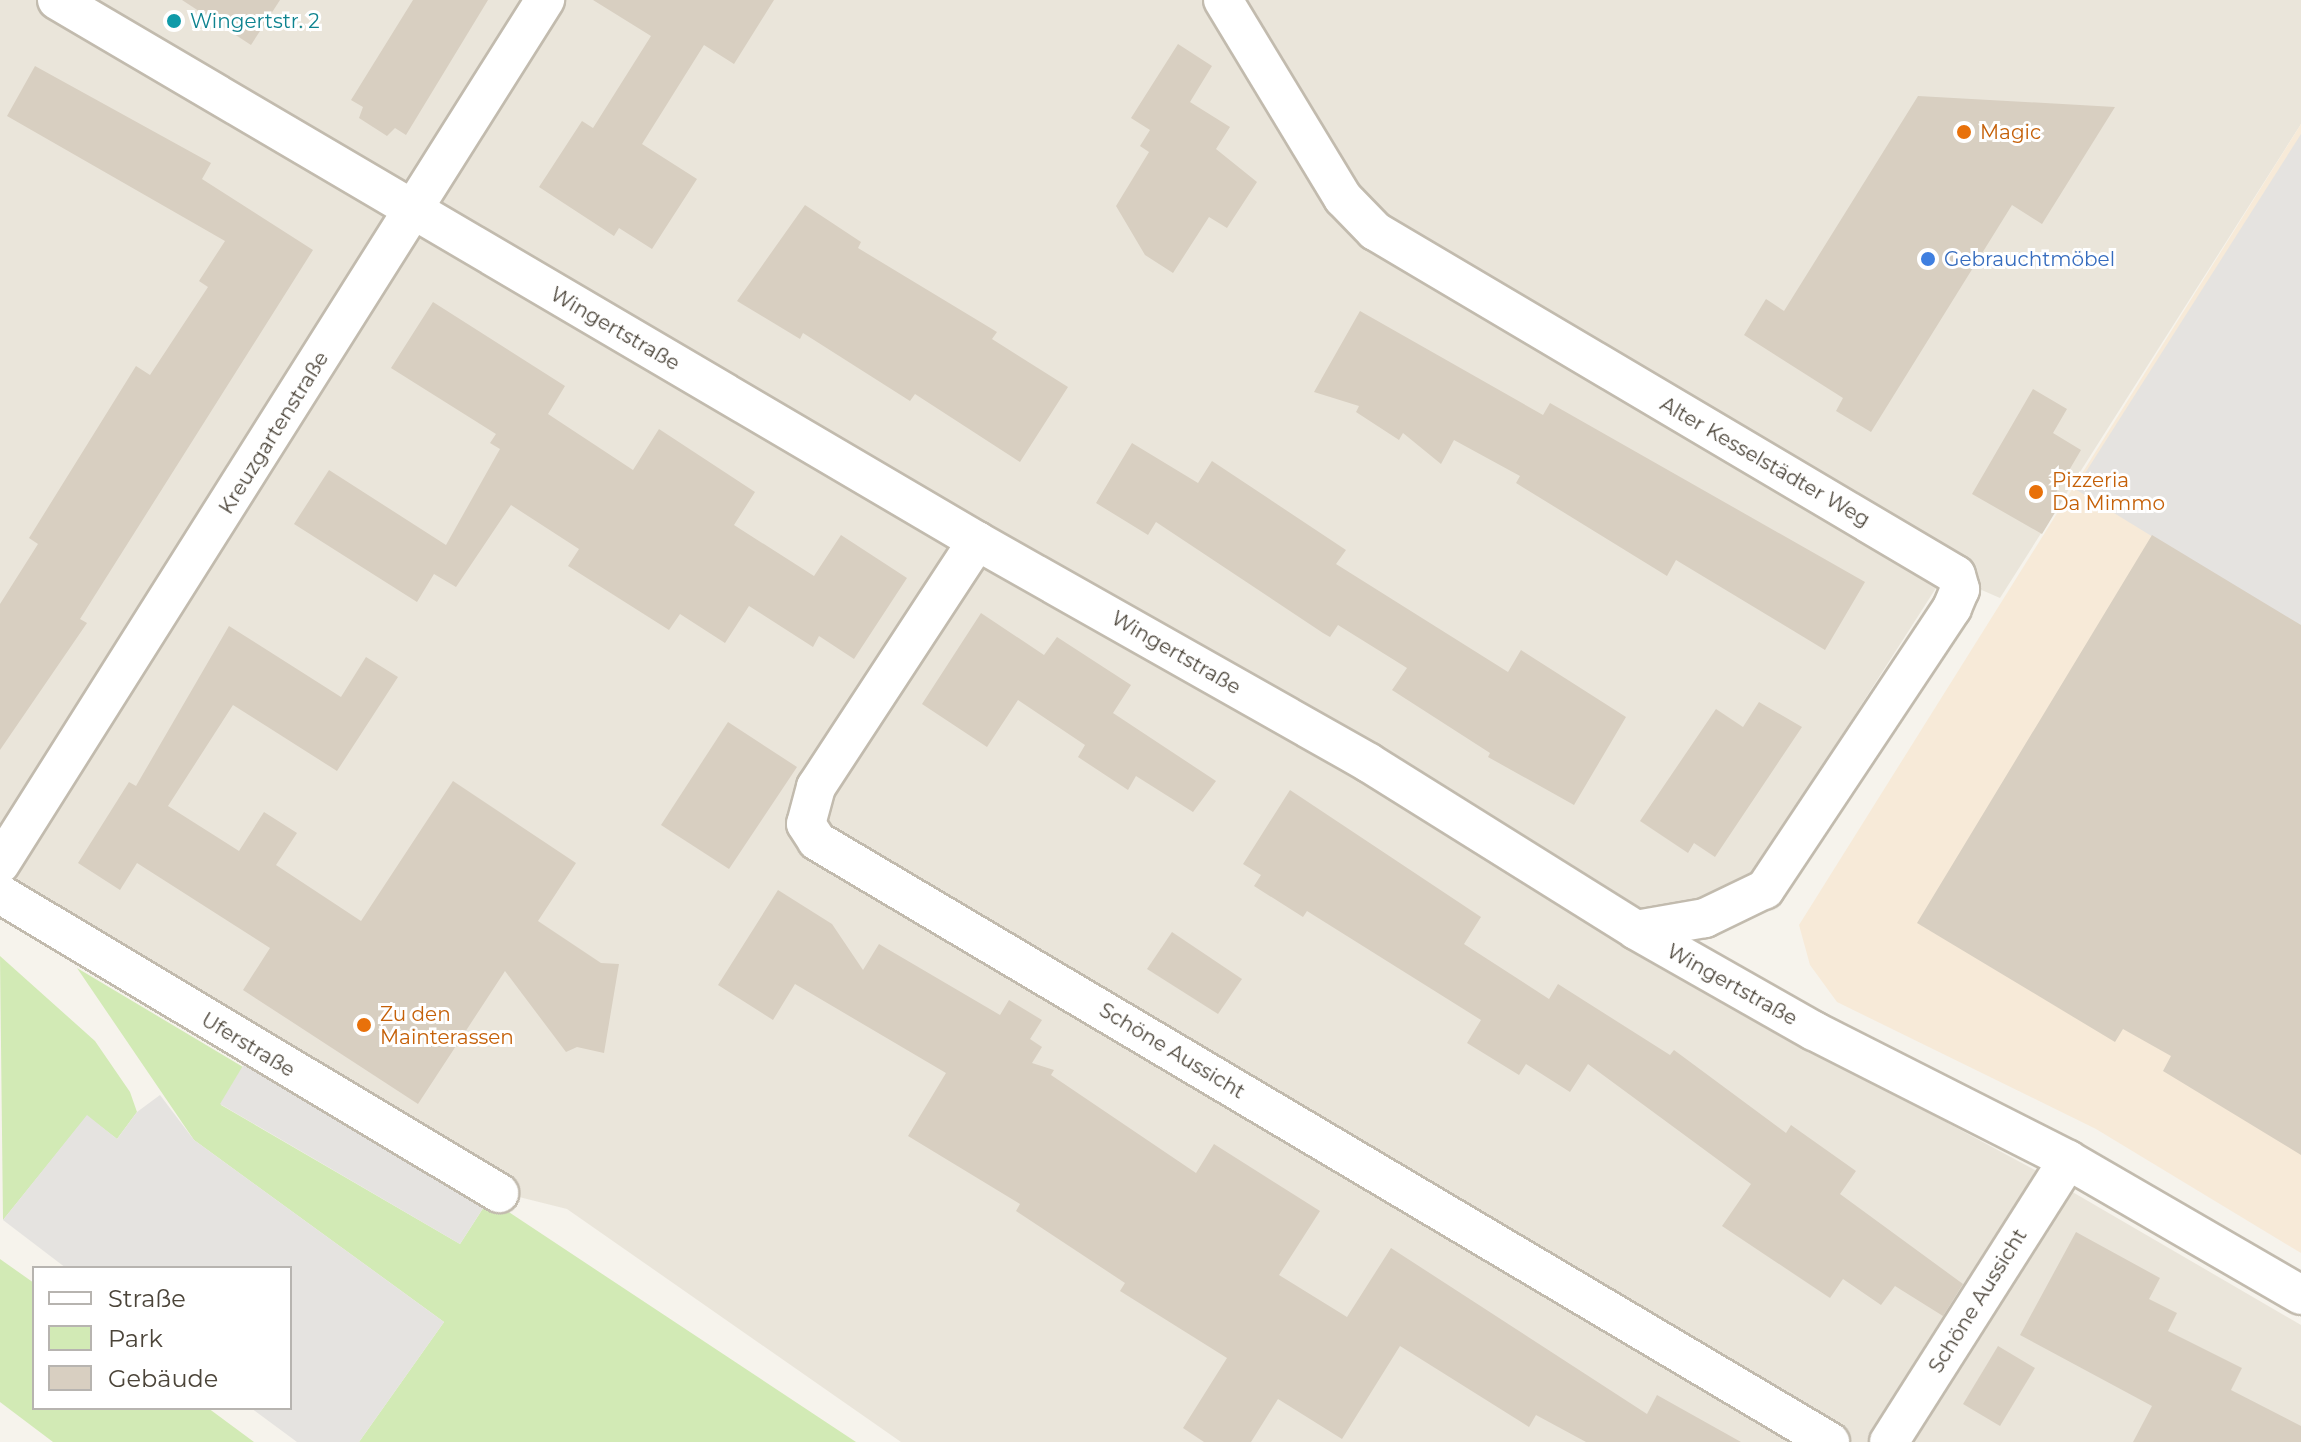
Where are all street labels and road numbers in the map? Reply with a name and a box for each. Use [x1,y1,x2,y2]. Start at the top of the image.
street label: Wingertstraße [546,282,684,376]
street label: Kreuzgartenstraße [214,347,334,519]
street label: Alter Kesselstädter Weg [1656,392,1874,532]
street label: Wingertstraße [1107,606,1245,700]
street label: Wingertstraße [1663,939,1801,1031]
street label: Schöne Aussicht [1095,998,1249,1104]
street label: Uferstraße [197,1008,299,1082]
street label: Schöne Aussicht [1924,1224,2032,1378]

